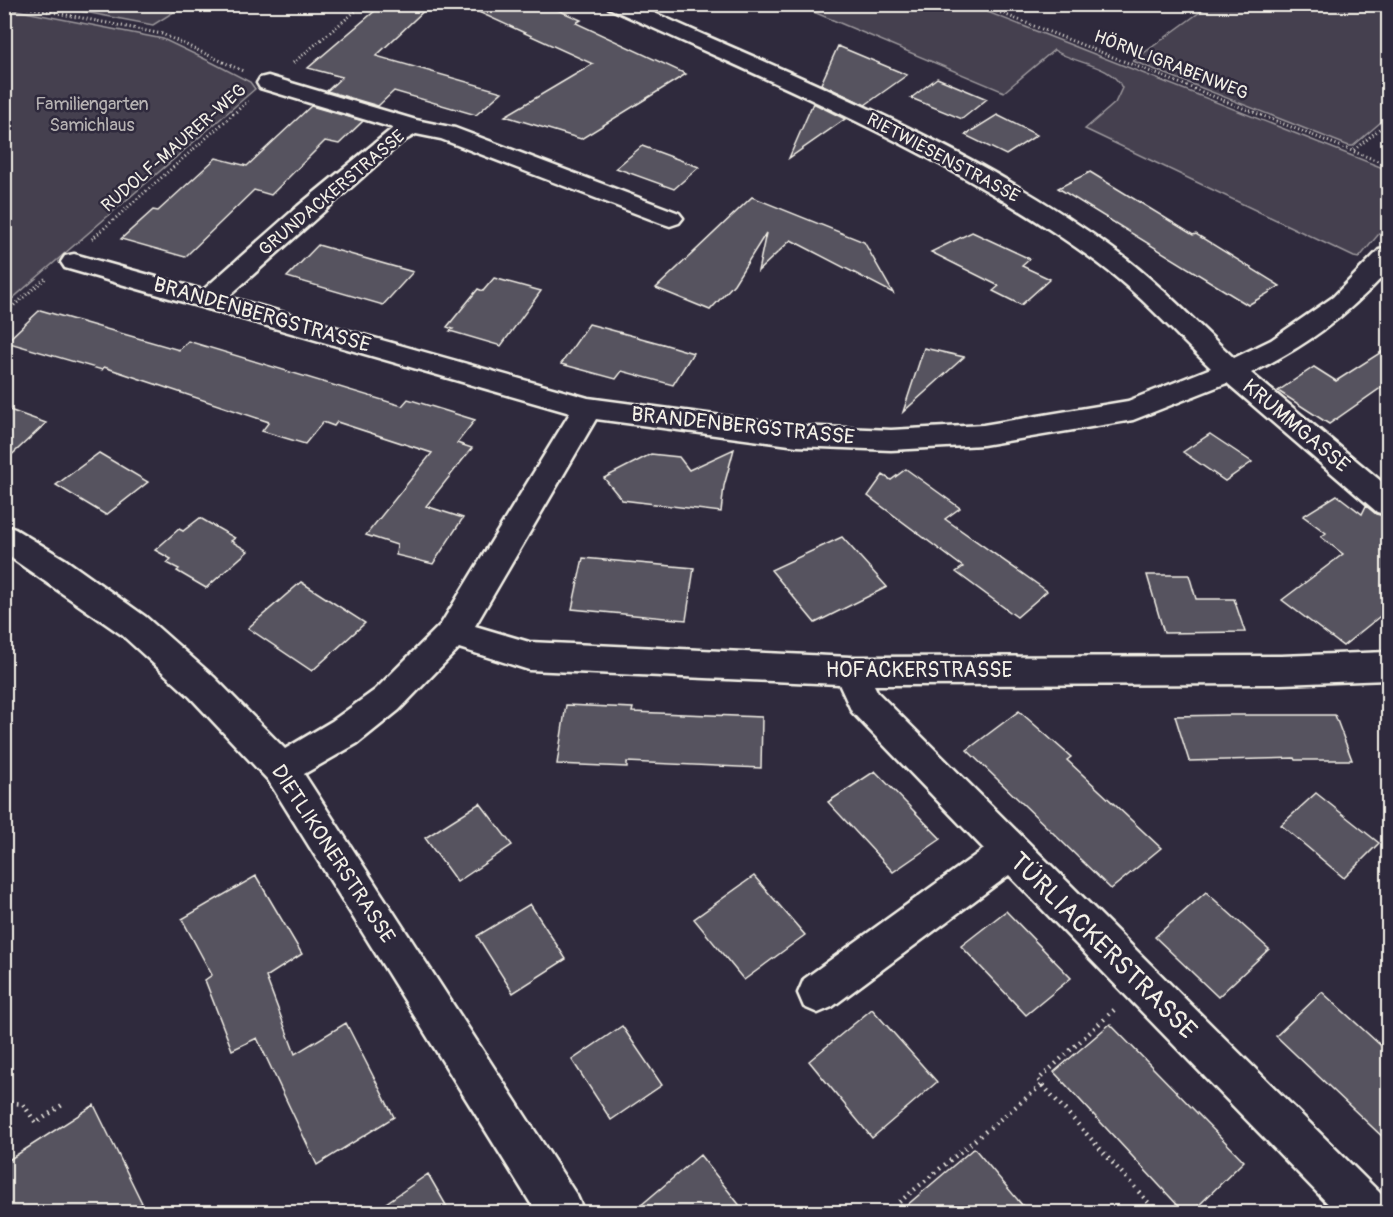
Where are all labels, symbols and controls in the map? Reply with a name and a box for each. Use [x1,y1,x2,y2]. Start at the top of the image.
street label: HÖRNLIGRABENWEG [1090,25,1252,105]
street label: RUDOLF-MAURER-WEG [97,79,251,217]
park label: Familiengarten Samichlaus [35,93,149,137]
street label: RIETWIESENSTRASSE [863,108,1023,208]
street label: GRUNDACKERSTRASSE [254,125,410,261]
street label: BRANDENBERGSTRASSE [150,271,374,359]
street label: KRUMMGASSE [1237,373,1355,479]
street label: BRANDENBERGSTRASSE [630,401,856,451]
street label: HOFACKERSTRASSE [826,657,1012,684]
street label: DIETLIKONERSTRASSE [265,760,401,949]
street label: TÜRLIACKERSTRASSE [1003,846,1203,1046]

